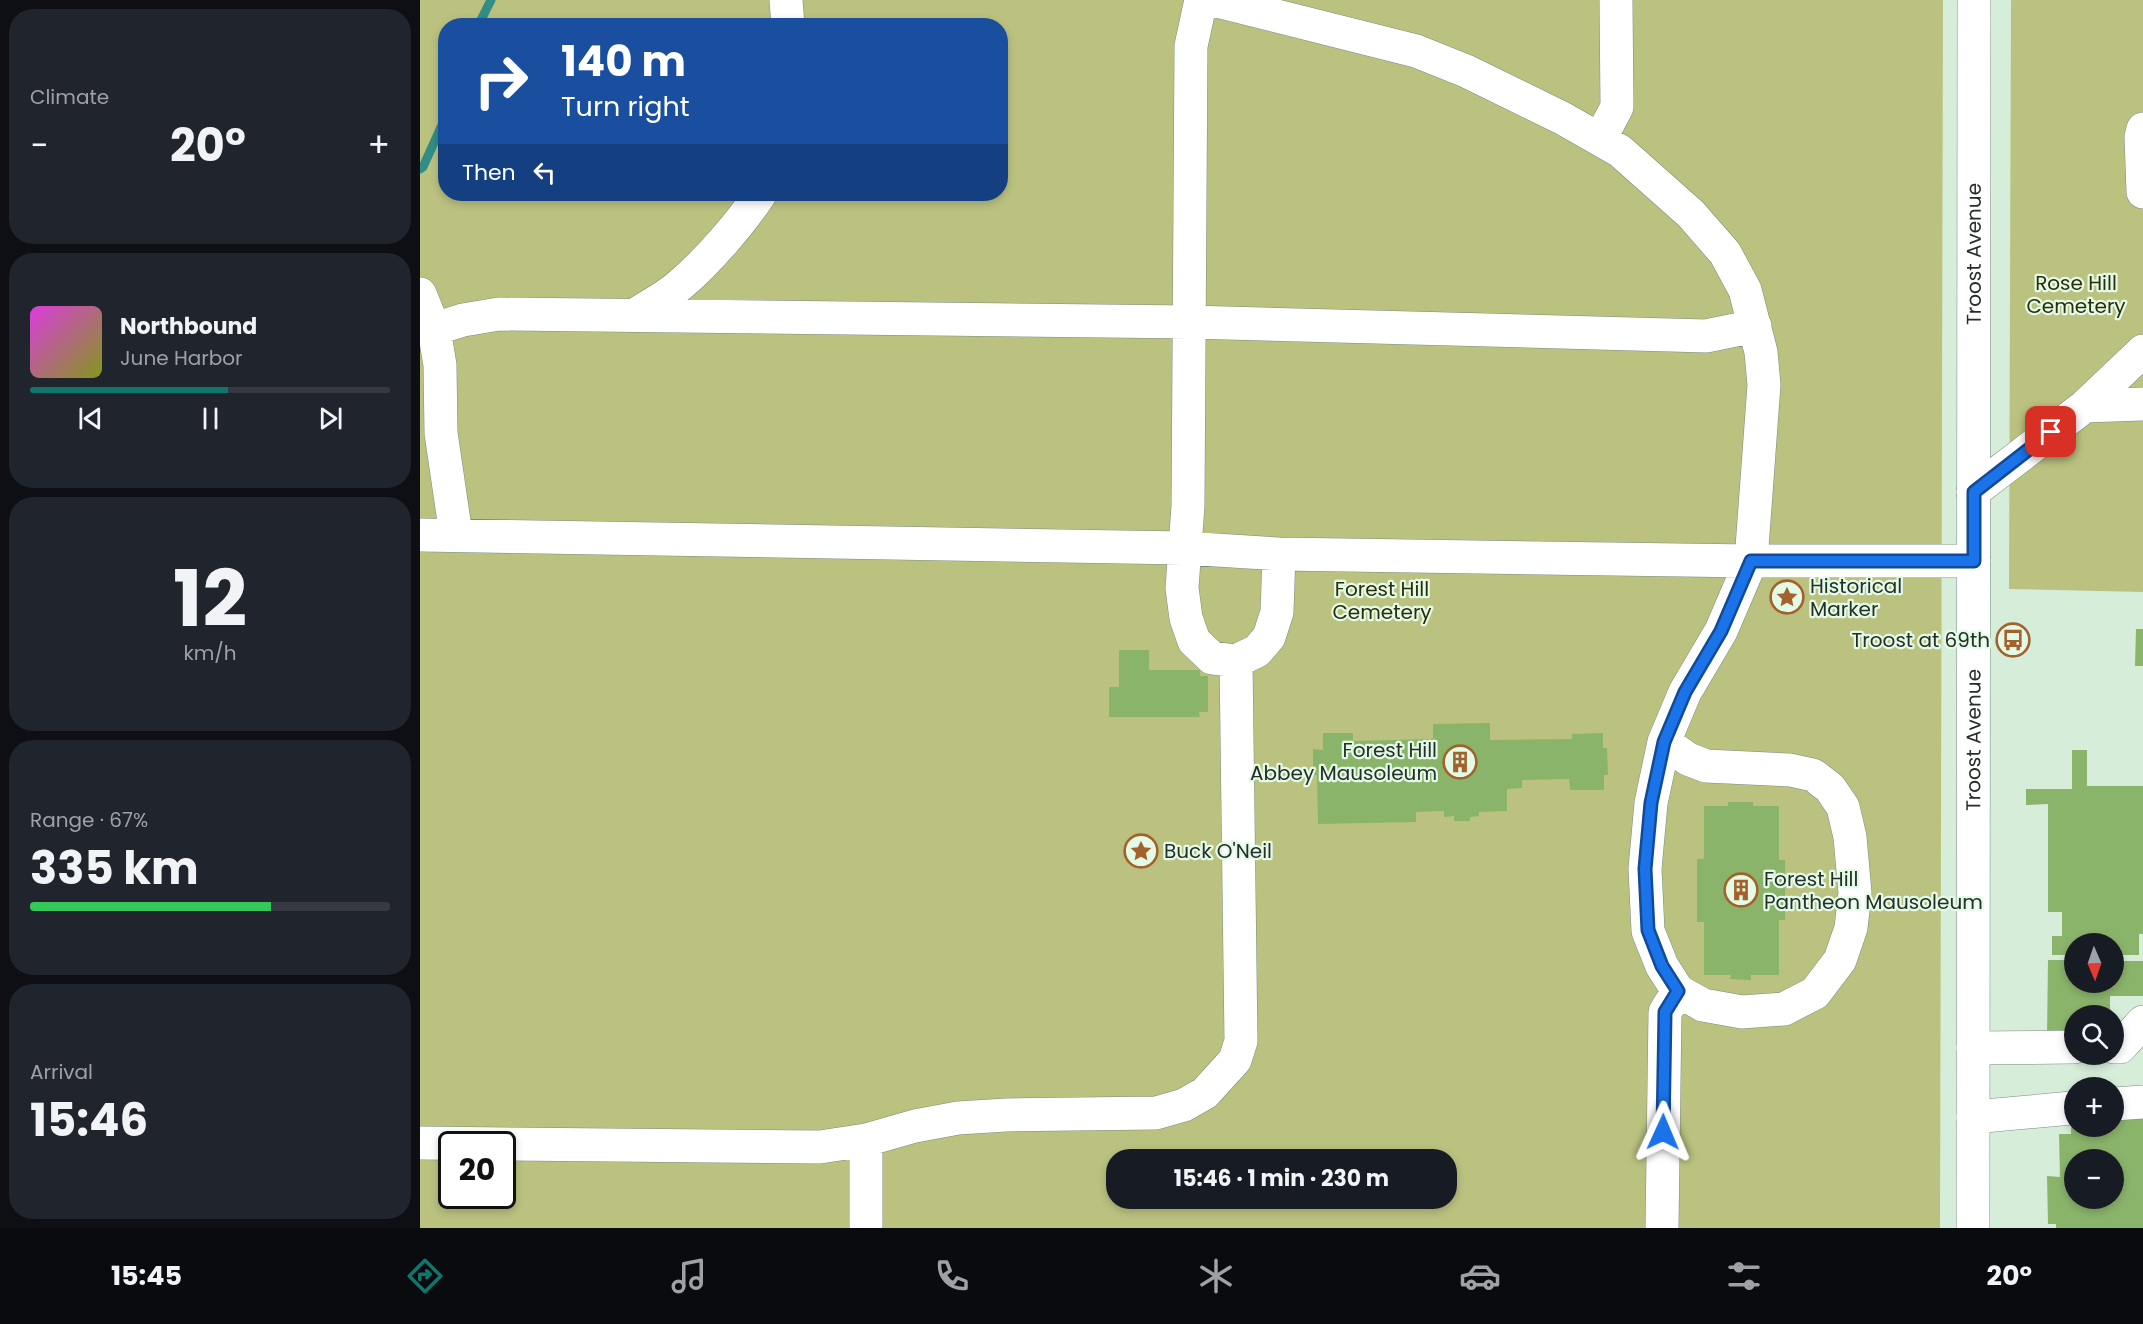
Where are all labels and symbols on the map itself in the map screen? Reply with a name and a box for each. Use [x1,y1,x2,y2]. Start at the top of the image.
street label: Troost Avenue [1960,183,1988,325]
park label: Rose Hill Cemetery [2026,269,2126,320]
pin [2025,406,2076,457]
place label: Historical Marker [1810,572,1902,623]
park label: Forest Hill Cemetery [1332,575,1432,626]
place icon: Historical Marker [1769,579,1805,615]
bus stop icon: Troost at 69th [1995,622,2031,658]
place label: Troost at 69th [1852,626,1990,654]
street label: Troost Avenue [1959,669,1987,811]
place label: Forest Hill Abbey Mausoleum [1250,736,1437,787]
building icon: Forest Hill Abbey Mausoleum [1442,744,1478,780]
place icon: Buck O'Neil [1123,833,1159,869]
place label: Buck O'Neil [1164,837,1272,865]
place label: Forest Hill Pantheon Mausoleum [1764,865,1983,916]
building icon: Forest Hill Pantheon Mausoleum [1723,872,1759,908]
north arrow [2064,933,2124,993]
position arrow [1631,1100,1695,1164]
speed limit sign: 20 [438,1131,516,1209]

